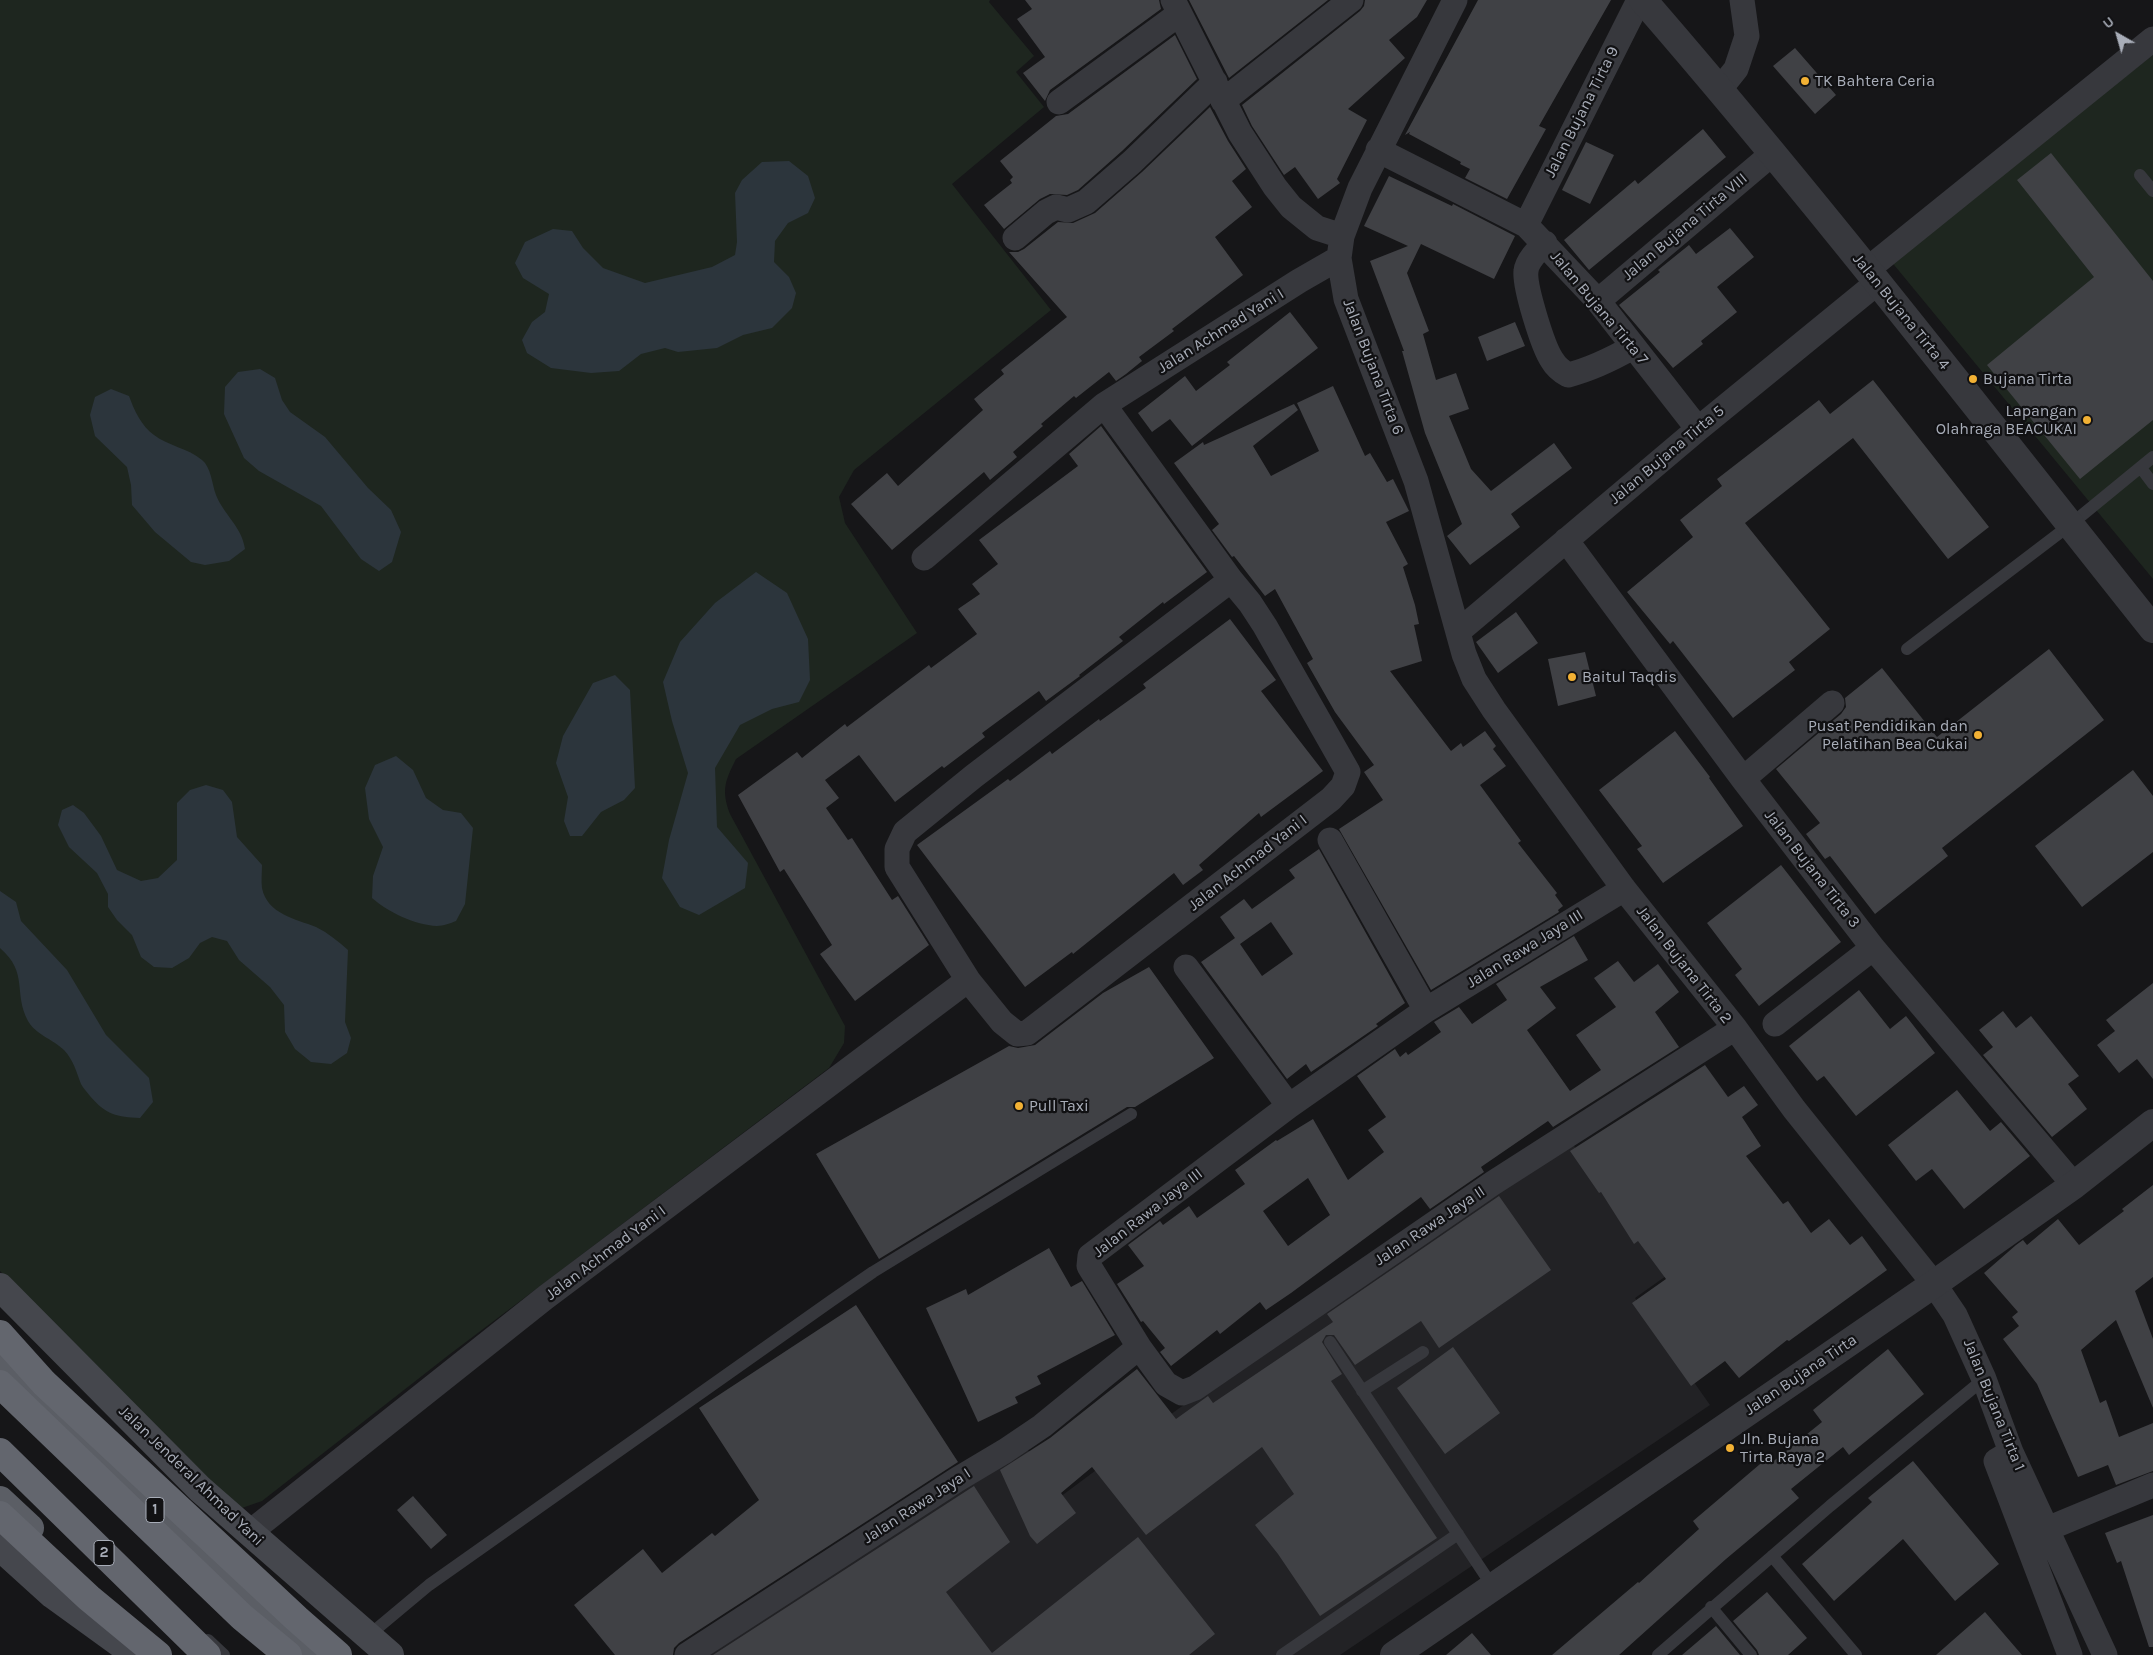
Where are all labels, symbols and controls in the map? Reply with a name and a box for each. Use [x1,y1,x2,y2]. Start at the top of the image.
north arrow [2093,10,2143,60]
text: U [2099,13,2117,32]
street label: Jalan Bujana Tirta 9 [1541,43,1623,181]
place label: TK Bahtera Ceria [1815,71,1935,91]
marker: TK Bahtera Ceria [1799,75,1811,87]
street label: Jalan Bujana Tirta VIII [1619,169,1751,285]
street label: Jalan Bujana Tirta 7 [1546,247,1652,369]
street label: Jalan Bujana Tirta 4 [1848,250,1954,374]
street label: Jalan Achmad Yani I [1154,284,1288,378]
street label: Jalan Bujana Tirta 6 [1338,296,1408,438]
place label: Bujana Tirta [1983,369,2072,389]
marker: Bujana Tirta [1967,373,1979,385]
street label: Jalan Bujana Tirta 5 [1606,401,1728,509]
place label: Lapangan Olahraga BEACUKAI [1936,401,2077,439]
marker: Lapangan Olahraga BEACUKAI [2081,414,2093,426]
place label: Baitul Taqdis [1582,667,1677,687]
marker: Baitul Taqdis [1566,671,1578,683]
place label: Pusat Pendidikan dan Pelatihan Bea Cukai [1808,716,1968,754]
marker: Pusat Pendidikan dan Pelatihan Bea Cukai [1972,729,1984,741]
street label: Jalan Bujana Tirta 3 [1760,806,1864,932]
street label: Jalan Achmad Yani I [1185,811,1311,915]
street label: Jalan Bujana Tirta 2 [1632,902,1736,1028]
street label: Jalan Rawa Jaya III [1463,905,1587,993]
place label: Pull Taxi [1029,1096,1089,1116]
marker: Pull Taxi [1013,1100,1025,1112]
street label: Jalan Rawa Jaya III [1089,1164,1207,1262]
street label: Jalan Rawa Jaya II [1371,1182,1489,1270]
street label: Jalan Achmad Yani I [542,1202,670,1304]
street label: Jalan Bujana Tirta [1741,1330,1861,1420]
street label: Jalan Bujana Tirta 1 [1959,1336,2029,1474]
street label: Jalan Jenderal Ahmad Yani [115,1402,267,1550]
place label: Jln. Bujana Tirta Raya 2 [1740,1429,1825,1467]
marker: Jln. Bujana Tirta Raya 2 [1724,1442,1736,1454]
street label: Jalan Rawa Jaya I [860,1464,974,1548]
road number: 1 [146,1498,164,1522]
road number: 2 [94,1540,114,1566]

